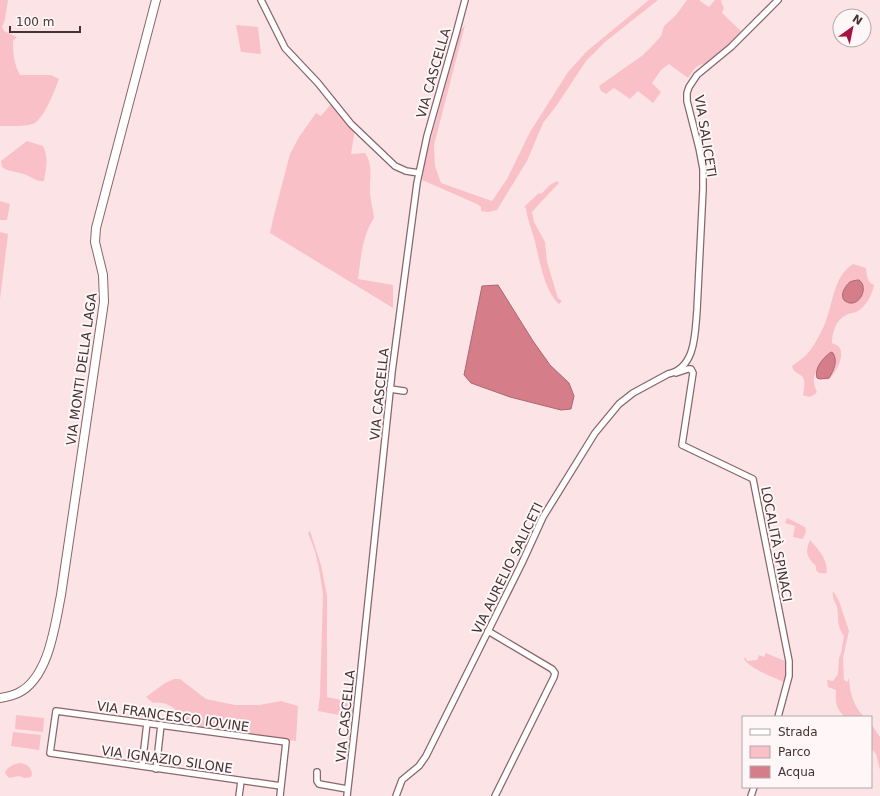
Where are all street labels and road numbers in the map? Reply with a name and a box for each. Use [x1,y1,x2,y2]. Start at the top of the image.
street label: VIA CASCELLA [413,26,454,120]
street label: VIA SALICETI [692,94,719,178]
street label: VIA MONTI DELLA LAGA [63,292,100,446]
street label: VIA CASCELLA [367,347,392,441]
street label: LOCALITÀ SPINACI [758,485,795,603]
street label: VIA AURELIO SALICETI [469,500,546,636]
street label: VIA CASCELLA [333,669,358,763]
street label: VIA FRANCESCO IOVINE [96,698,250,735]
street label: VIA IGNAZIO SILONE [100,743,234,776]

